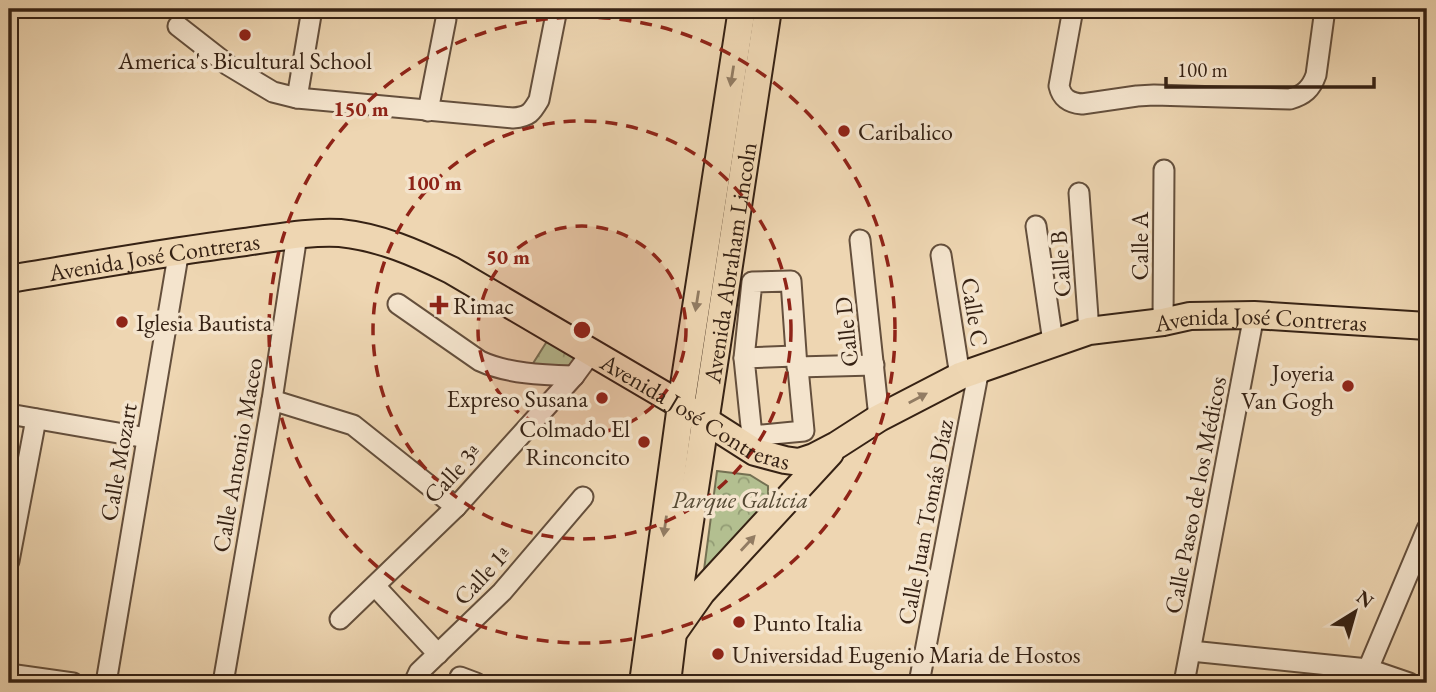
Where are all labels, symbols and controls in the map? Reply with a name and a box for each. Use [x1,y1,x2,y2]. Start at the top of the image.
marker: America's Bicultural School [237,27,253,43]
place label: America's Bicultural School [117,45,372,76]
scale bar [1166,46,1375,90]
text: 100 m [1177,56,1228,83]
one-way arrow [726,65,737,87]
text: 150 m [333,95,389,122]
place label: Caribalico [858,116,953,147]
marker: Caribalico [836,123,852,139]
street label: Avenida Abraham Lincoln [696,140,763,386]
text: 100 m [406,169,462,196]
street label: Calle A [1124,211,1155,280]
street label: Avenida José Contreras [45,225,262,288]
street label: Calle B [1042,230,1078,298]
text: 50 m [486,243,530,270]
street label: Calle C [954,275,996,349]
place label: Rimac [453,290,514,321]
one-way arrow [691,290,702,312]
street label: Calle D [827,295,865,369]
marker: Rimac [431,297,447,313]
street label: Avenida José Contreras [1152,299,1368,339]
place label: Iglesia Bautista [136,307,273,338]
marker: Iglesia Bautista [114,314,130,330]
centre of rings [570,318,594,342]
street label: Avenida José Contreras [594,345,791,476]
street label: Calle Antonio Maceo [205,355,269,555]
place label: Joyeria Van Gogh [1241,357,1334,416]
street label: Calle Paseo de los Médicos [1157,374,1233,616]
marker: Joyeria Van Gogh [1340,378,1356,394]
place label: Expreso Susana [446,383,588,414]
marker: Expreso Susana [594,390,610,406]
one-way arrow [909,392,928,404]
street label: Calle Mozart [92,400,144,523]
place label: Colmado El Rinconcito [519,413,630,472]
street label: Calle Juan Tomás Díaz [890,417,960,627]
marker: Colmado El Rinconcito [636,434,652,450]
street label: Calle 3ª [416,436,488,510]
park label: Parque Galicia [672,484,808,516]
one-way arrow [659,515,670,537]
one-way arrow [739,535,755,552]
street label: Calle 1ª [446,538,518,612]
north arrow [1320,576,1390,646]
text: N [1351,584,1379,614]
place label: Punto Italia [753,607,863,638]
marker: Punto Italia [731,614,747,630]
place label: Universidad Eugenio Maria de Hostos [732,639,1081,670]
marker: Universidad Eugenio Maria de Hostos [710,646,726,662]

